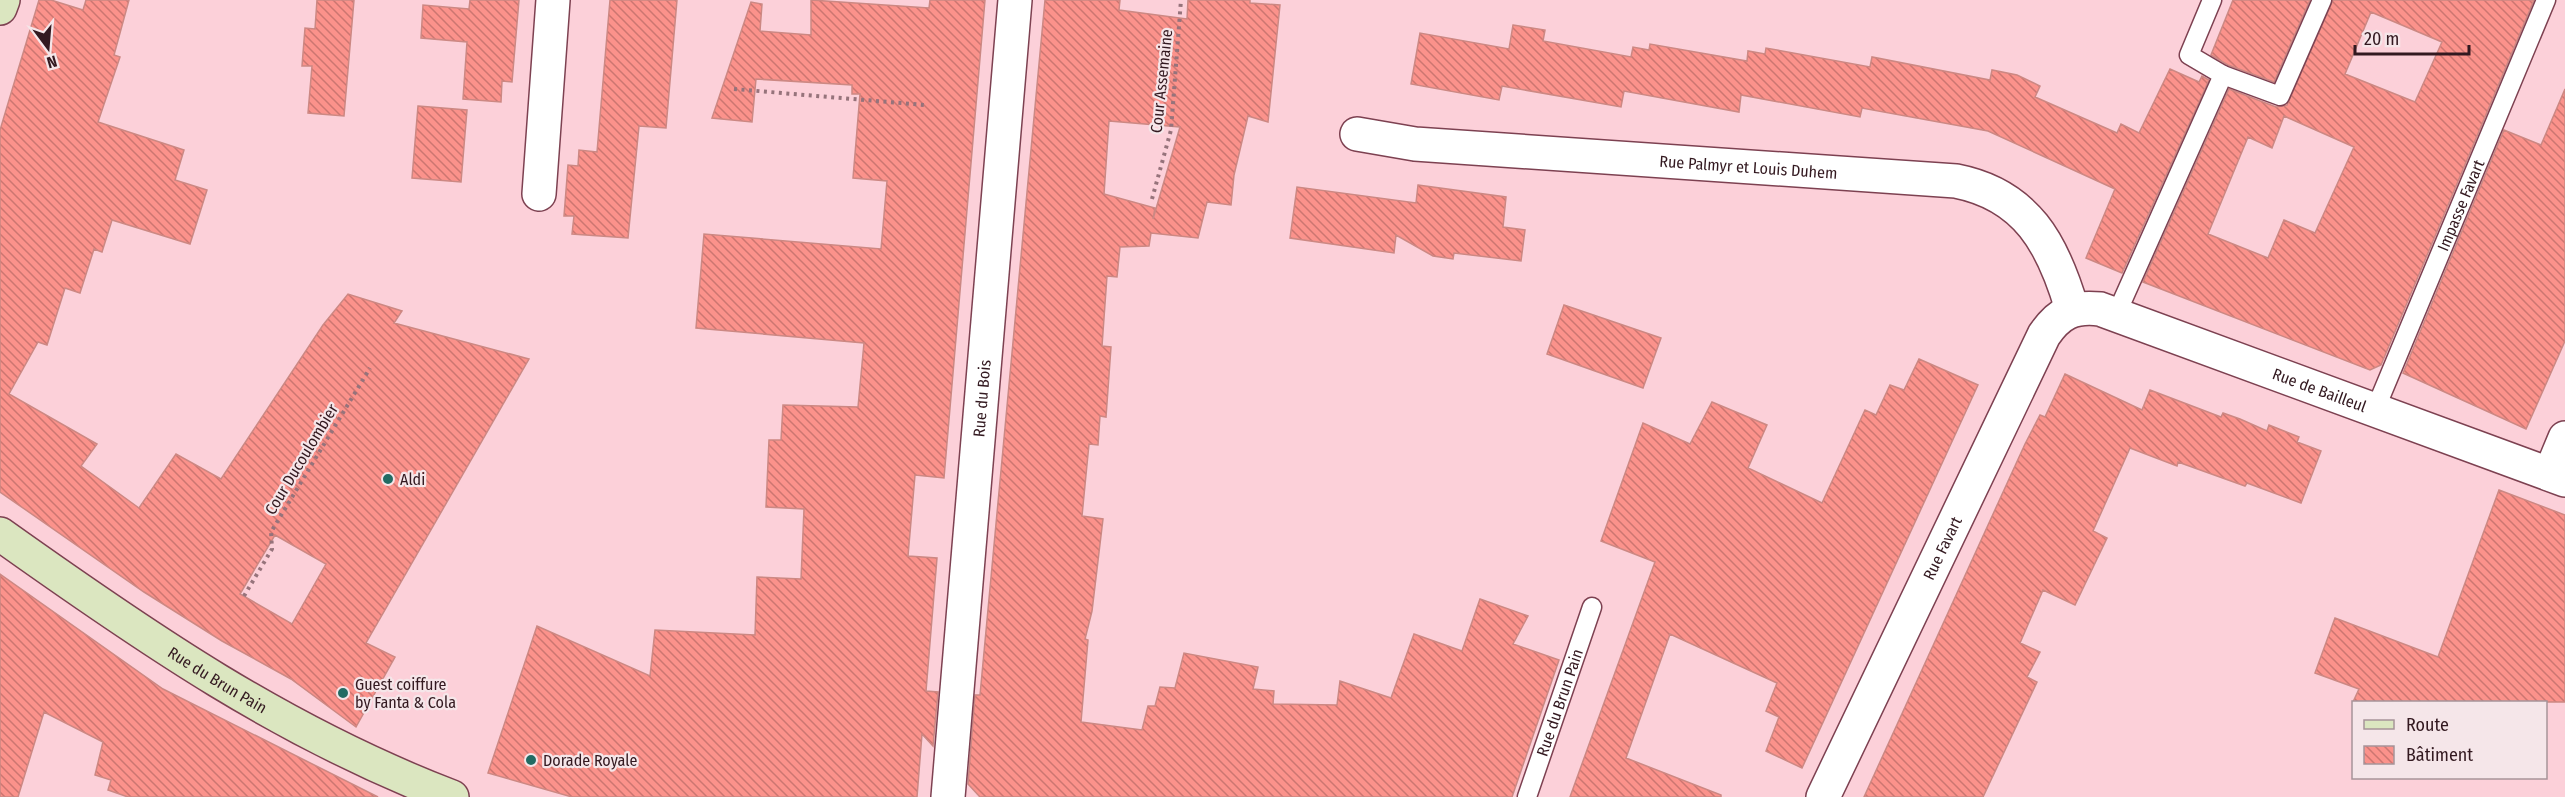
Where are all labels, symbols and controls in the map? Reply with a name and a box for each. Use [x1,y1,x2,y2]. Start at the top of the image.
north arrow [18,18,78,78]
scale bar [2355,18,2469,56]
street label: Cour Assemaine [1147,28,1176,134]
text: 20 m [2364,28,2399,50]
text: N [45,51,59,72]
street label: Rue Palmyr et Louis Duhem [1659,152,1838,183]
street label: Impasse Favart [2433,156,2489,254]
street label: Rue du Bois [969,359,995,438]
street label: Rue de Bailleul [2270,364,2369,416]
street label: Cour Ducoulombier [261,400,342,518]
place label: Aldi [400,470,425,489]
marker: Aldi [381,472,395,486]
street label: Rue Favart [1919,513,1966,583]
street label: Rue du Brun Pain [164,643,270,717]
street label: Rue du Brun Pain [1533,646,1587,759]
place label: Guest coiffure by Fanta & Cola [355,675,456,712]
marker: Guest coiffure by Fanta & Cola [336,686,350,700]
legend [2352,701,2547,779]
text: Route [2406,714,2449,736]
text: Bâtiment [2406,744,2473,766]
place label: Dorade Royale [543,751,637,770]
marker: Dorade Royale [524,753,538,767]

